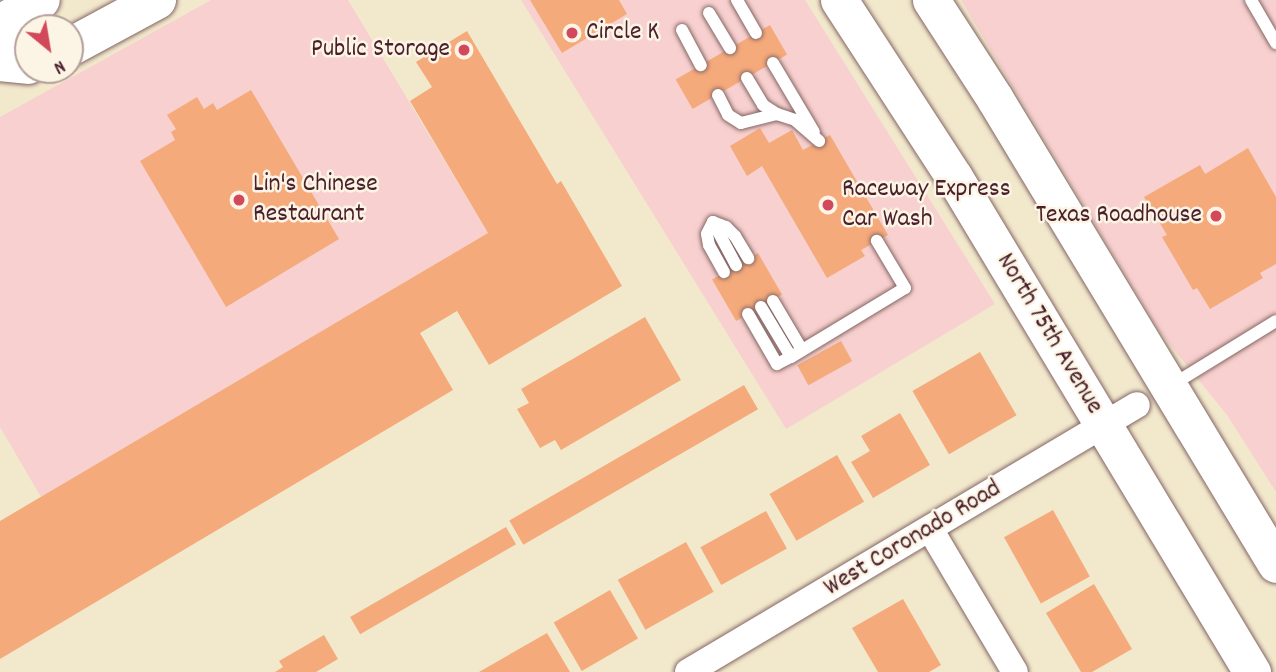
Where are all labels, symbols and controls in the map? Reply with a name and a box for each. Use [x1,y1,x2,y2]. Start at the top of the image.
north arrow [14,14,84,84]
place label: Circle K [586,17,659,49]
marker: Circle K [564,25,580,41]
place label: Public Storage [311,34,450,66]
marker: Public Storage [456,42,472,58]
text: N [48,52,70,80]
place label: Lin's Chinese Restaurant [253,169,378,230]
place label: Raceway Express Car Wash [842,174,1011,235]
marker: Lin's Chinese Restaurant [231,192,247,208]
marker: Raceway Express Car Wash [820,197,836,213]
place label: Texas Roadhouse [1036,200,1202,232]
marker: Texas Roadhouse [1208,208,1224,224]
street label: North 75th Avenue [989,248,1109,420]
street label: West Coronado Road [819,474,1007,604]

